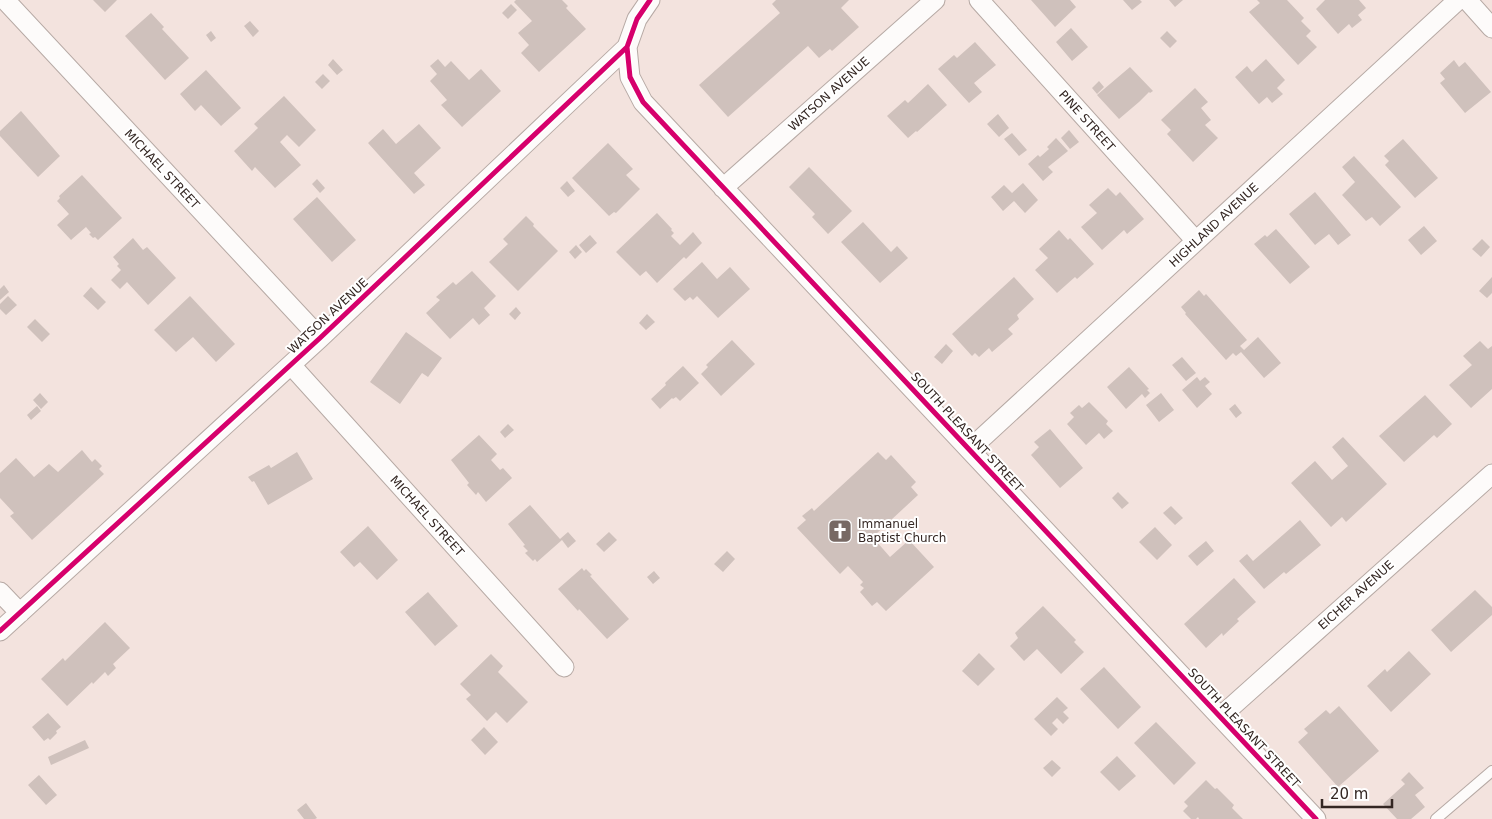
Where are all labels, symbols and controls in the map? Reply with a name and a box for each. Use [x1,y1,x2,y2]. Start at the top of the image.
street label: WATSON AVENUE [786,54,872,134]
street label: PINE STREET [1056,88,1118,155]
street label: MICHAEL STREET [122,126,203,212]
street label: HIGHLAND AVENUE [1167,180,1261,270]
street label: WATSON AVENUE [285,275,371,357]
street label: SOUTH PLEASANT STREET [908,370,1026,495]
street label: MICHAEL STREET [387,473,467,560]
place label: Immanuel Baptist Church [858,517,946,545]
church icon: Immanuel Baptist Church [827,518,853,544]
street label: EICHER AVENUE [1315,557,1397,633]
street label: SOUTH PLEASANT STREET [1185,666,1303,791]
scale bar [1322,776,1392,808]
text: 20 m [1330,785,1368,803]

